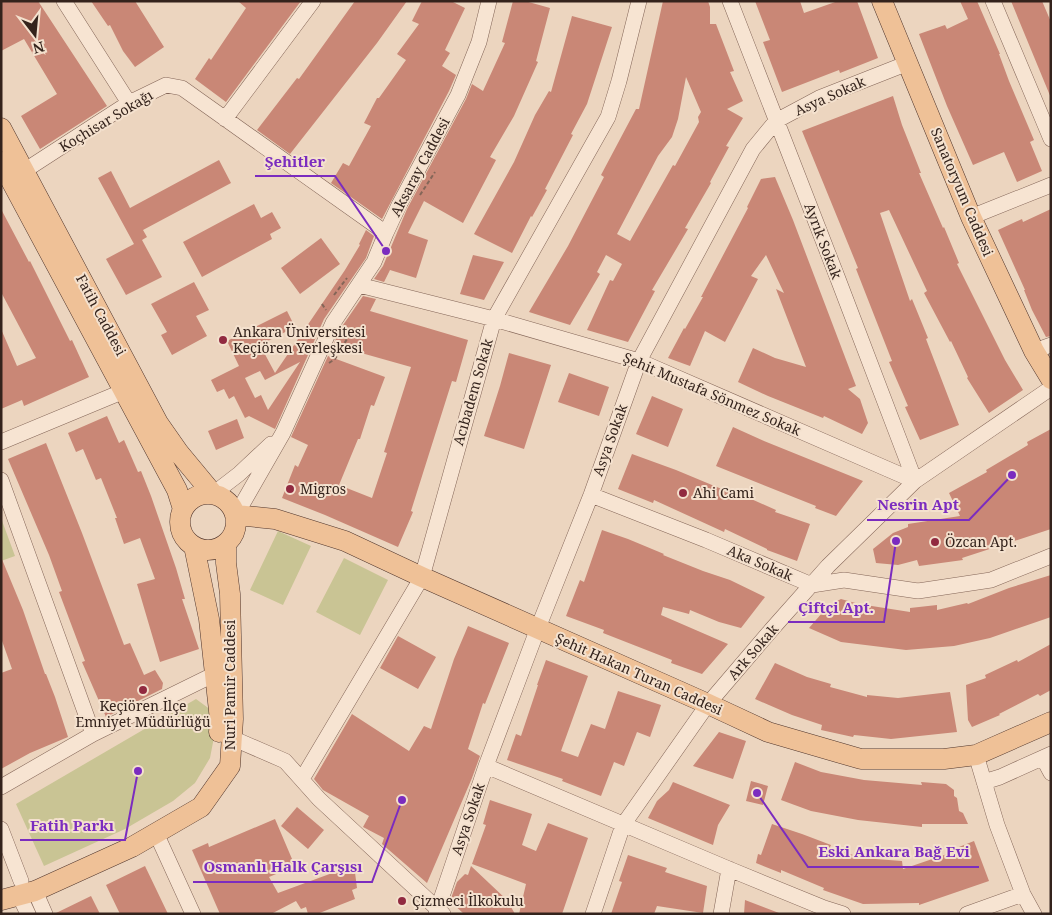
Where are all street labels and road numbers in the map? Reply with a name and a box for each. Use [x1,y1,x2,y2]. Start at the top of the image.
street label: Asya Sokak [791,71,869,120]
street label: Koçhisar Sokağı [55,85,157,156]
street label: Aksaray Caddesi [385,113,454,220]
street label: Sanatoryum Caddesi [927,125,998,259]
street label: Ayrık Sokak [800,200,847,282]
street label: Fatih Caddesi [72,271,131,359]
street label: Acıbadem Sokak [448,335,497,448]
street label: Şehit Mustafa Sönmez Sokak [621,347,805,440]
street label: Asya Sokak [588,400,632,479]
street label: Aka Sokak [724,540,797,585]
street label: Nuri Pamir Caddesi [220,619,239,750]
street label: Ark Sokak [723,619,783,684]
street label: Şehit Hakan Turan Caddesi [553,628,726,719]
street label: Asya Sokak [446,779,489,858]

